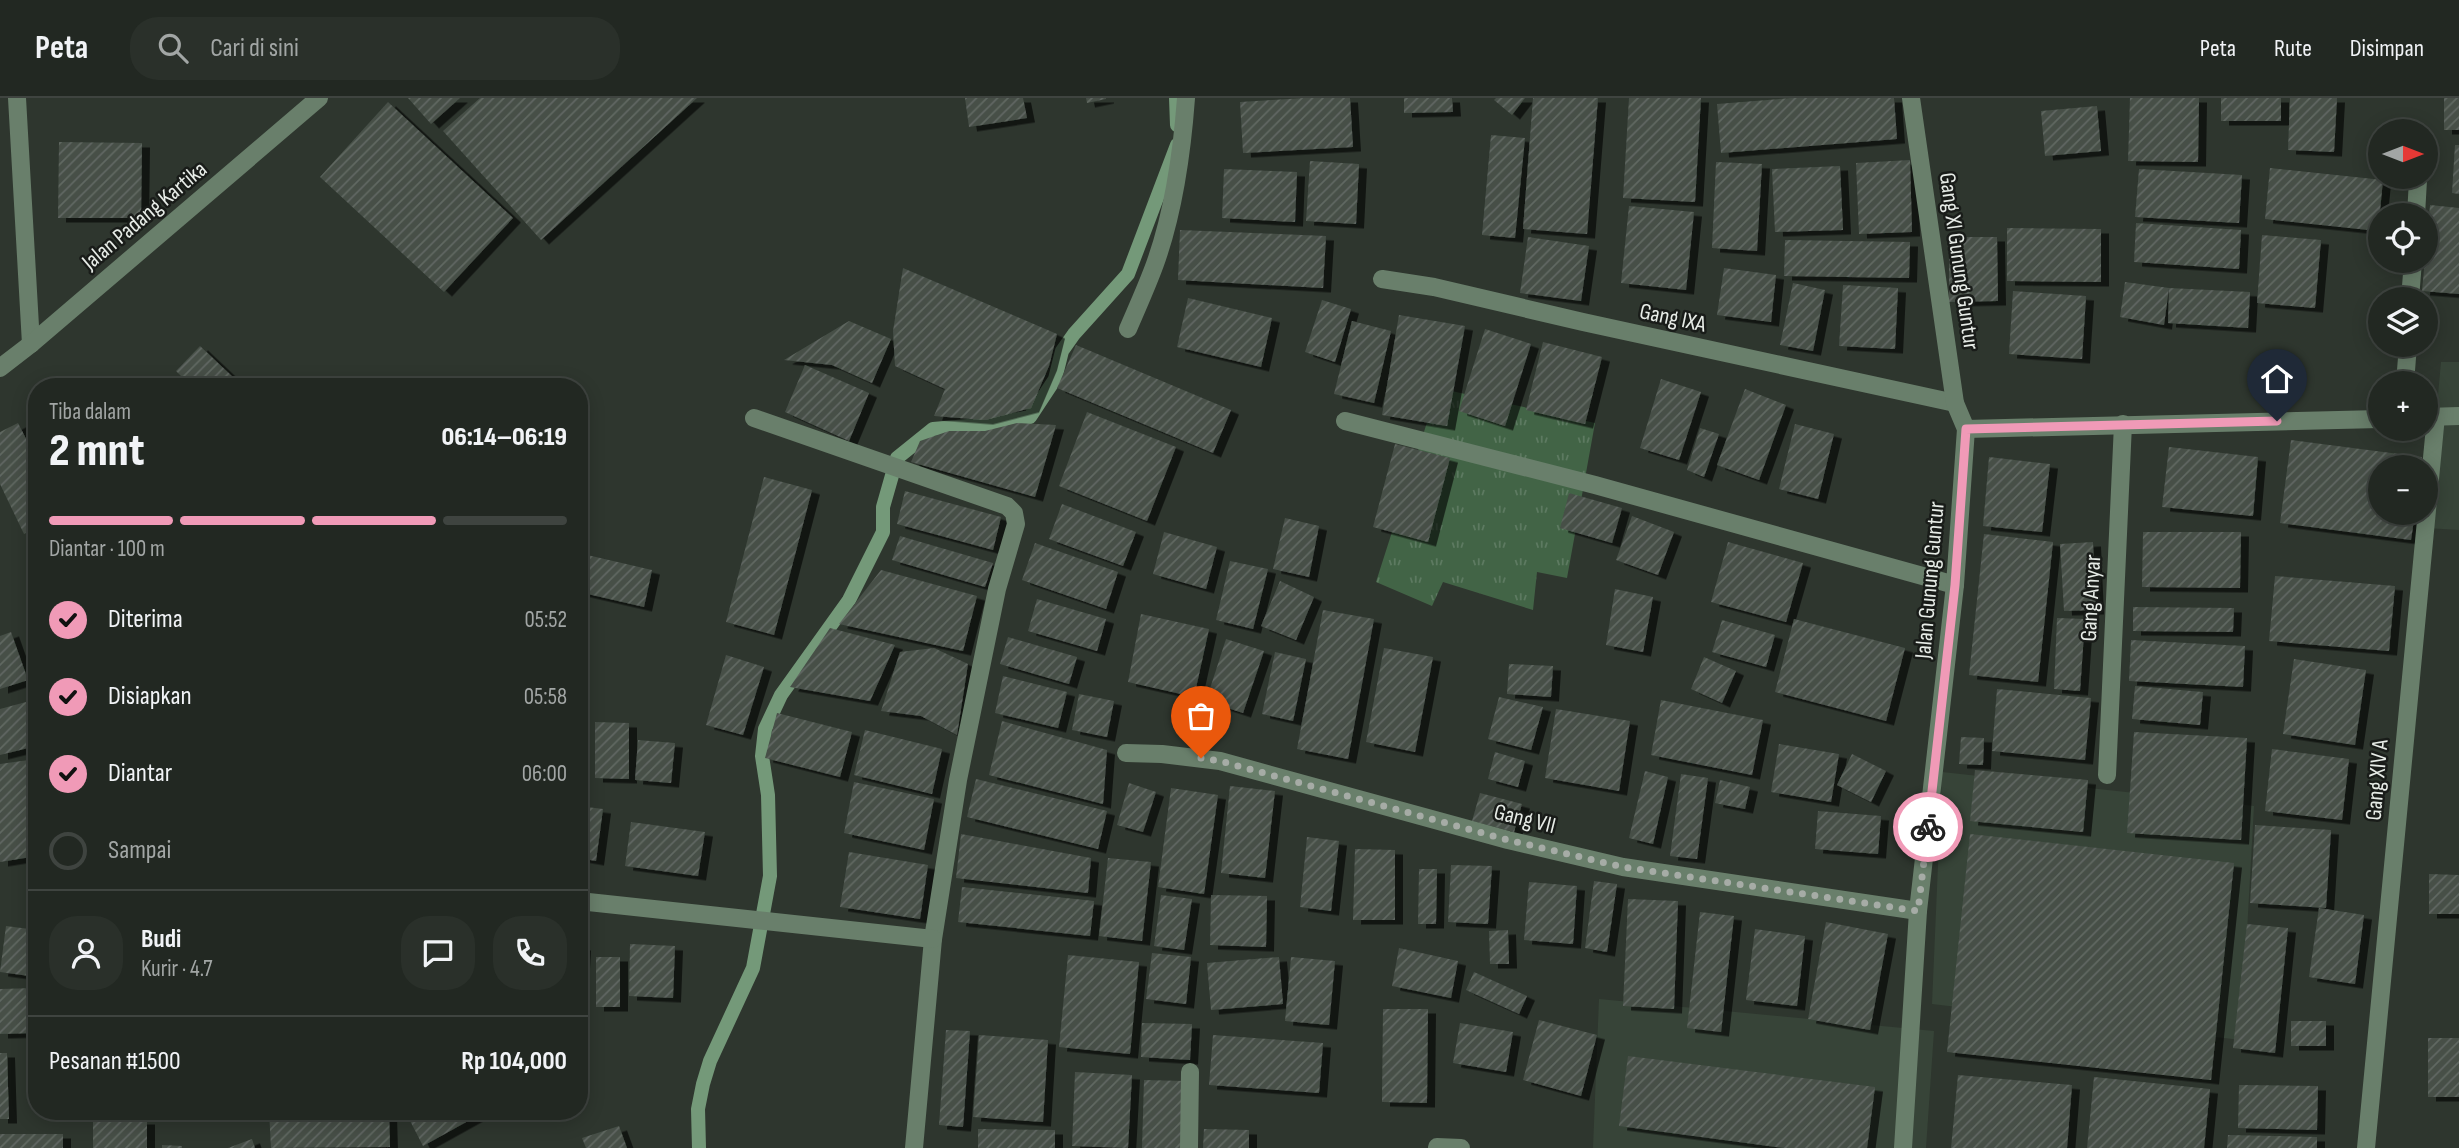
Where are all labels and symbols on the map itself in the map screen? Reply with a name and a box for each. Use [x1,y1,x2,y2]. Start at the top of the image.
north arrow [2368,119,2438,189]
street label: Jalan Padang Kartika [76,155,213,277]
street label: Gang XI Gunung Guntur [1933,171,1985,352]
street label: Gang IXA [1637,297,1709,339]
pin [2247,349,2307,421]
street label: Jalan Gunung Guntur [1909,500,1951,661]
street label: Gang Anyar [2075,554,2107,642]
pin [1171,686,1231,758]
street label: Gang XIV A [2360,738,2394,822]
courier [1893,792,1963,862]
street label: Gang VII [1491,798,1558,840]

